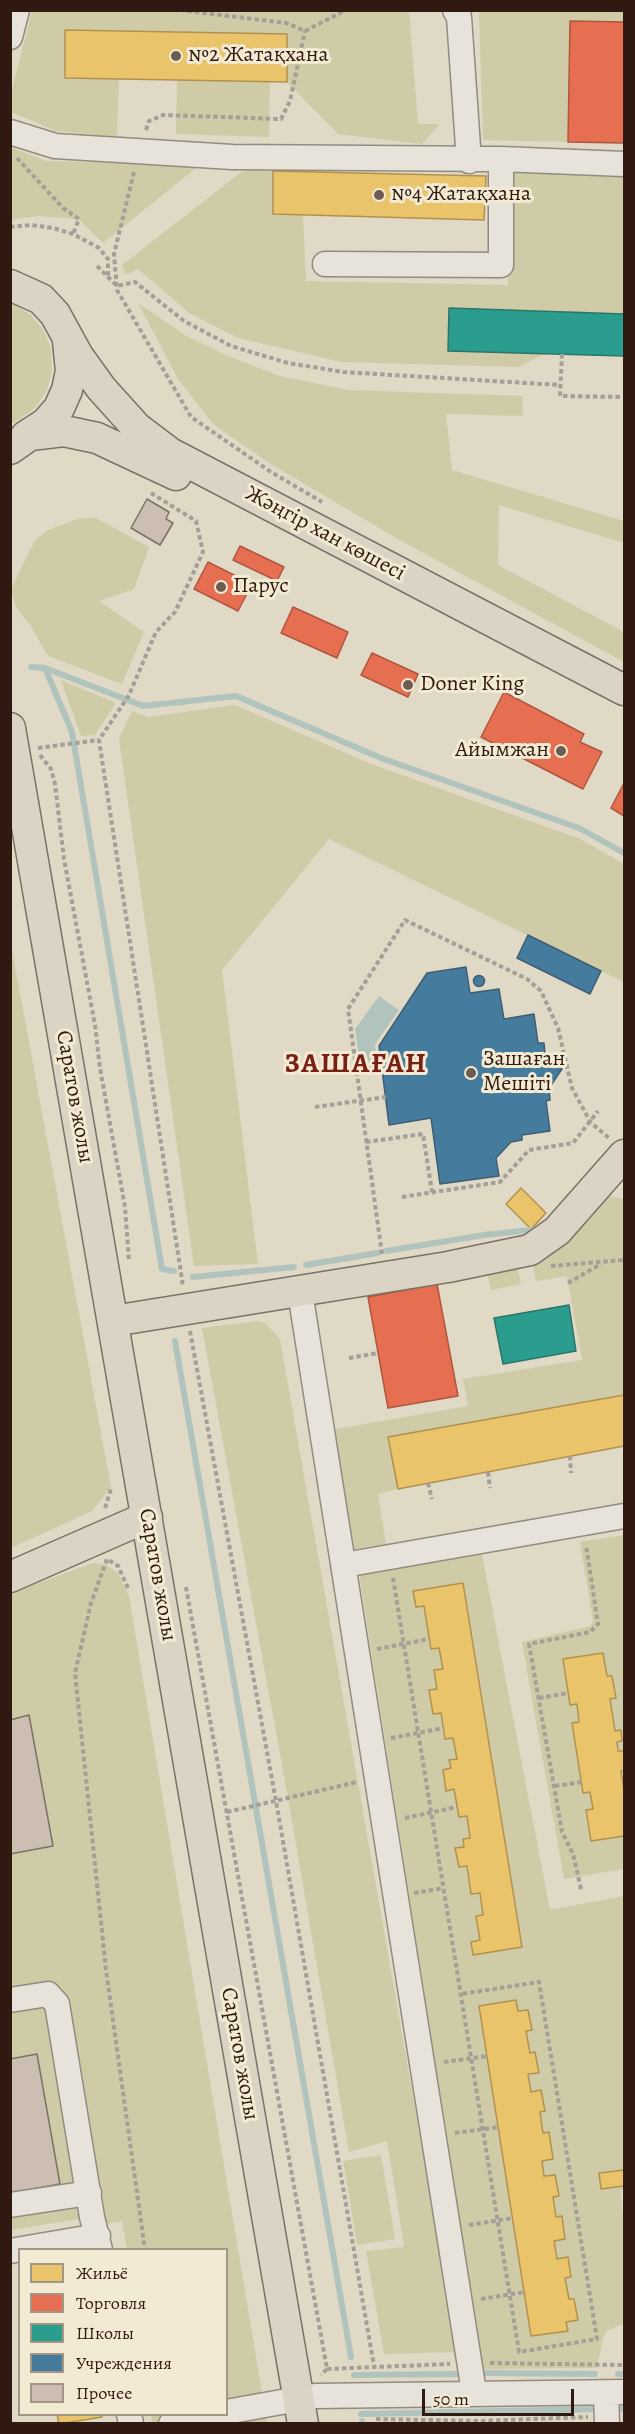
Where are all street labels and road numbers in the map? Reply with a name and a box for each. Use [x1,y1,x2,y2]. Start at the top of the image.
street label: Жәңгір хан көшесі [241,481,409,587]
street label: Саратов жолы [49,1029,99,1165]
street label: Саратов жолы [132,1507,182,1643]
street label: Саратов жолы [214,1986,264,2122]

